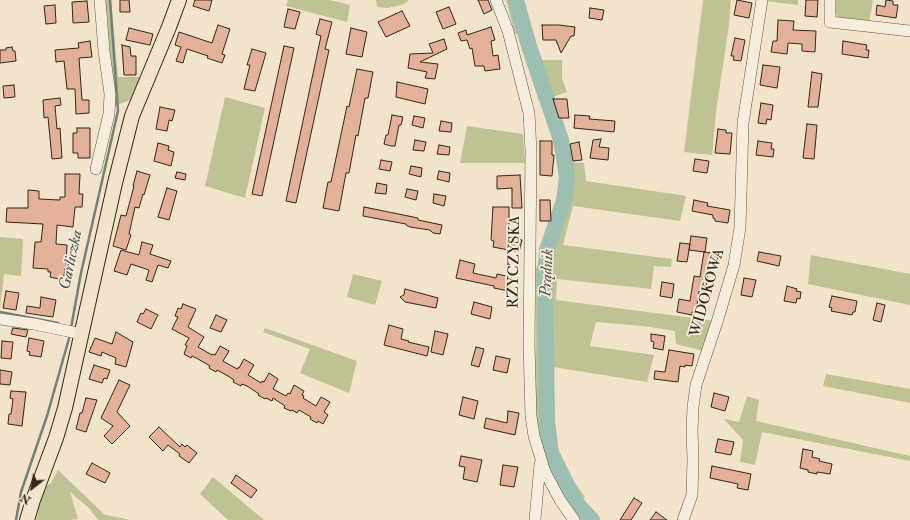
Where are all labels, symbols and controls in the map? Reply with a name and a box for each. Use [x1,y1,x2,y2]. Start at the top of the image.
street label: RZYCZYSKA [505,215,525,309]
water label: Garliczka [56,228,88,292]
street label: WIDOKOWA [687,247,729,339]
water label: Prądnik [537,248,559,298]
north arrow [12,468,52,508]
text: N [18,491,33,507]

